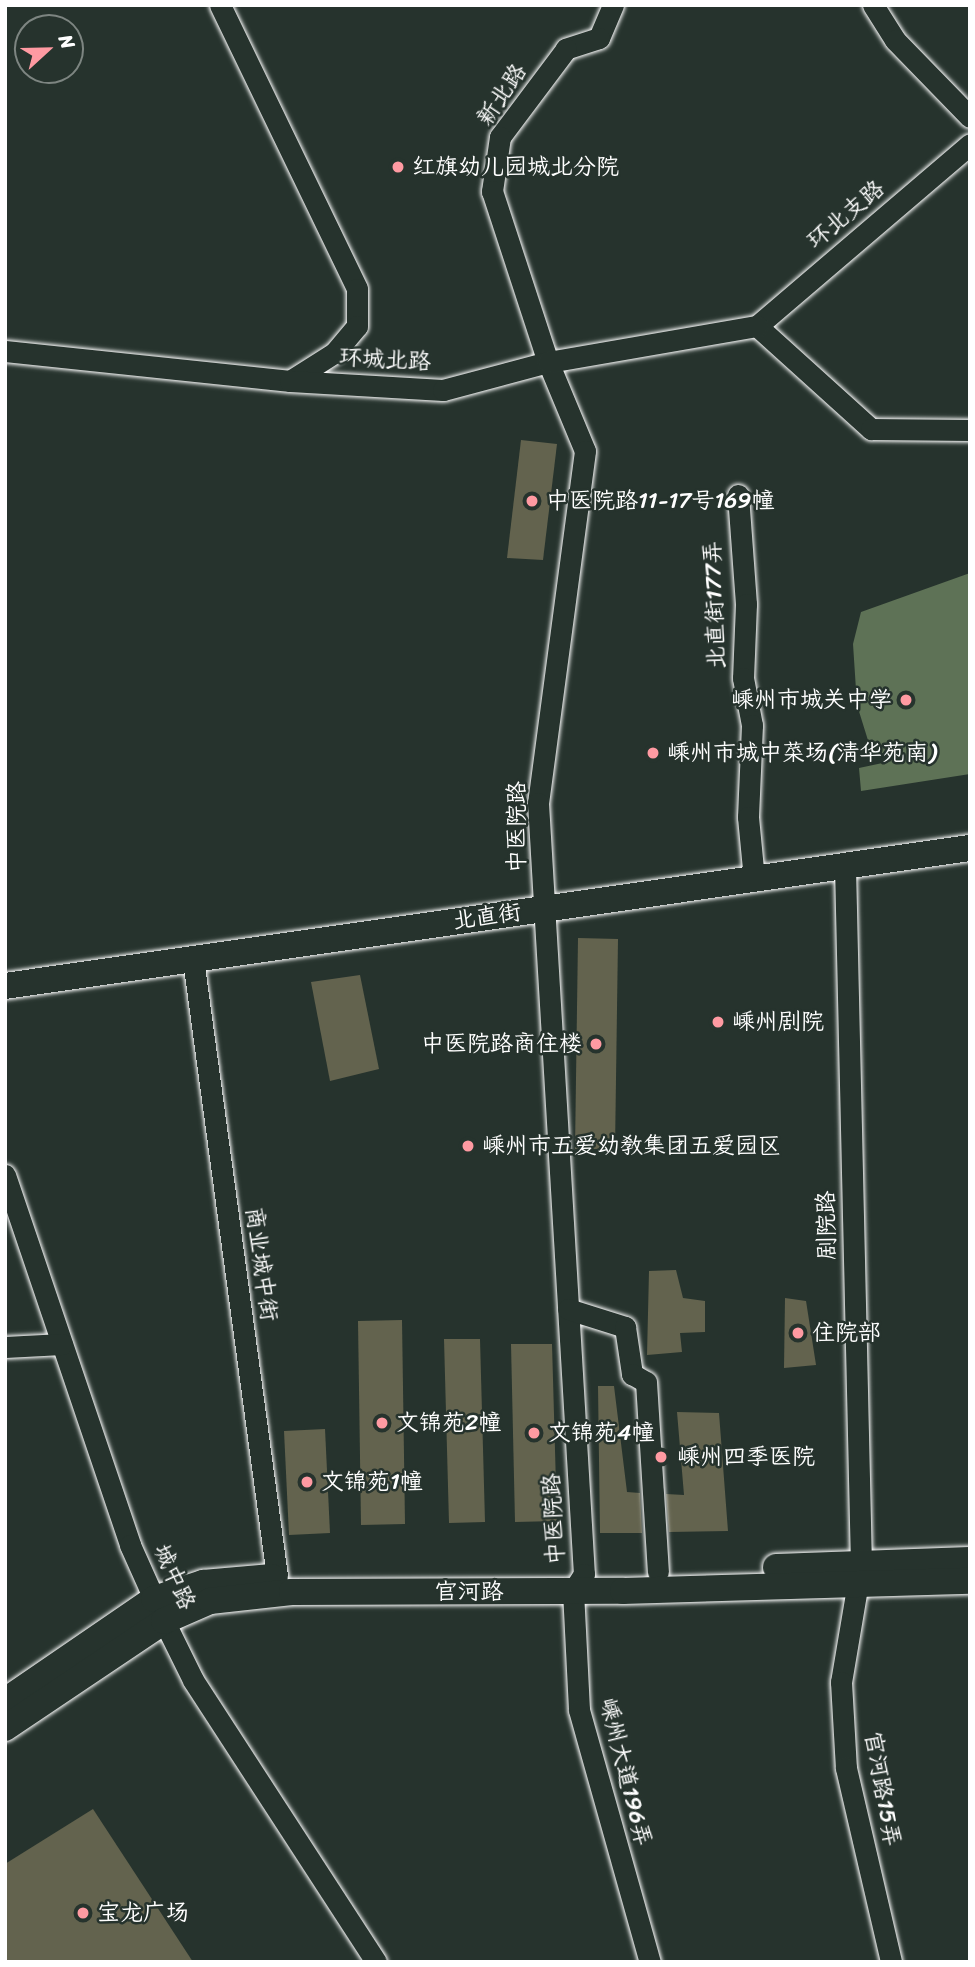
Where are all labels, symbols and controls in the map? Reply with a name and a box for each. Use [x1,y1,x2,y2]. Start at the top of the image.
north arrow [14,14,84,84]
text: N [49,29,85,54]
street label: 新北路 [471,59,533,131]
place label: 红旗幼儿园城北分院 [412,153,619,181]
marker: 红旗幼儿园城北分院 [390,159,406,175]
street label: 环北支路 [802,175,890,255]
street label: 环城北路 [338,344,432,376]
place label: 中医院路11-17号169幢 [546,487,774,515]
marker: 中医院路11-17号169幢 [524,493,540,509]
street label: 北直街177弄 [699,540,731,670]
place label: 嵊州市城关中学 [731,686,892,714]
marker: 嵊州市城关中学 [898,692,914,708]
place label: 嵊州市城中菜场(清华苑南) [667,739,936,767]
marker: 嵊州市城中菜场(清华苑南) [645,745,661,761]
street label: 中医院路 [503,781,531,873]
street label: 北直街 [451,899,523,935]
place label: 嵊州剧院 [732,1008,824,1036]
marker: 嵊州剧院 [710,1014,726,1030]
place label: 中医院路商住楼 [421,1030,582,1058]
marker: 中医院路商住楼 [588,1036,604,1052]
place label: 嵊州市五爱幼教集团五爱园区 [482,1132,781,1160]
marker: 嵊州市五爱幼教集团五爱园区 [460,1138,476,1154]
street label: 剧院路 [813,1190,841,1260]
street label: 商业城中街 [239,1205,283,1323]
place label: 住院部 [812,1319,881,1347]
marker: 住院部 [790,1325,806,1341]
place label: 文锦苑2幢 [396,1409,501,1437]
marker: 文锦苑2幢 [374,1415,390,1431]
place label: 文锦苑4幢 [548,1419,654,1447]
marker: 文锦苑4幢 [526,1425,542,1441]
place label: 嵊州四季医院 [677,1443,815,1471]
marker: 嵊州四季医院 [651,1447,671,1467]
place label: 文锦苑1幢 [321,1468,423,1496]
street label: 中医院路 [538,1472,570,1566]
marker: 文锦苑1幢 [299,1474,315,1490]
street label: 城中路 [147,1540,201,1614]
street label: 官河路 [435,1578,503,1606]
street label: 嵊州大道196弄 [593,1695,657,1849]
street label: 官河路15弄 [858,1730,906,1848]
place label: 宝龙广场 [97,1899,189,1927]
marker: 宝龙广场 [75,1905,91,1921]

